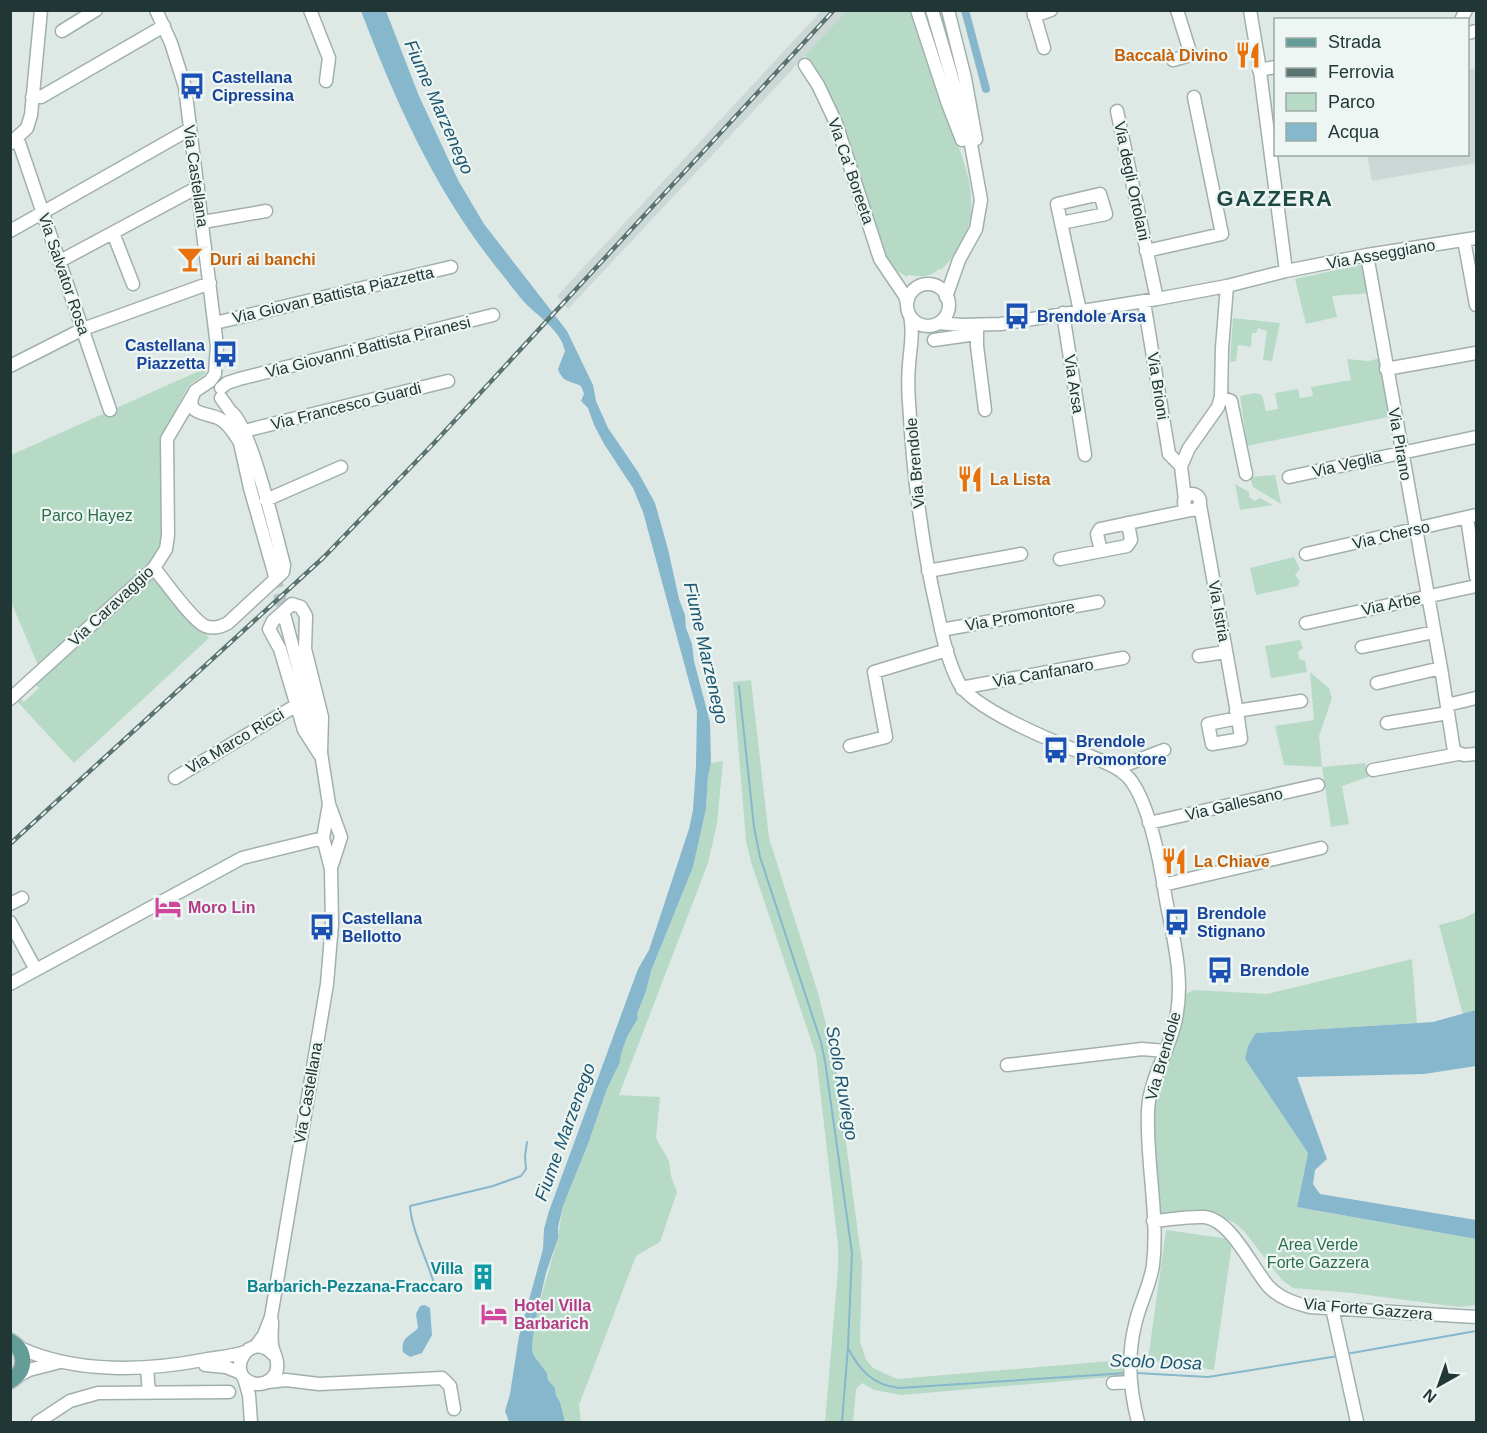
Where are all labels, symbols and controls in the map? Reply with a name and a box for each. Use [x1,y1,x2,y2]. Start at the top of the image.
legend [1274,18,1469,156]
text: Strada [1328,32,1382,52]
water label: Fiume Marzenego [400,37,478,177]
restaurant icon: Baccalà Divino [1233,40,1263,70]
place label: Baccalà Divino [1114,47,1228,64]
text: Ferrovia [1328,62,1395,82]
place label: Castellana Cipressina [212,69,294,104]
bus stop icon: Castellana Cipressina [177,71,207,101]
text: Parco [1328,92,1375,112]
street label: Via Ca' Boreeta [825,116,877,226]
street label: Via degli Ortolani [1111,120,1153,242]
text: Acqua [1328,122,1380,142]
street label: Via Castellana [180,124,212,228]
district label: GAZZERA [1217,186,1333,211]
street label: Via Salvator Rosa [35,211,93,337]
street label: Via Asseggiano [1325,236,1437,272]
bar icon: Duri ai banchi [175,244,205,274]
place label: Duri ai banchi [210,251,316,268]
street label: Via Giovan Battista Piazzetta [231,264,435,326]
bus stop icon: Brendole Arsa [1002,301,1032,331]
place label: Brendole Arsa [1037,308,1146,325]
street label: Via Giovanni Battista Piranesi [264,313,472,381]
place label: Castellana Piazzetta [125,337,205,372]
bus stop icon: Castellana Piazzetta [210,339,240,369]
street label: Via Brioni [1144,351,1172,421]
street label: Via Arsa [1061,353,1087,415]
street label: Via Francesco Guardi [269,379,423,433]
street label: Via Pirano [1385,406,1415,482]
street label: Via Brendole [903,417,927,509]
street label: Via Veglia [1311,448,1384,480]
restaurant icon: La Lista [955,464,985,494]
place label: La Lista [990,471,1051,488]
park label: Parco Hayez [41,507,133,524]
street label: Via Cherso [1351,518,1431,552]
street label: Via Caravaggio [65,563,157,649]
street label: Via Istria [1205,579,1233,643]
water label: Fiume Marzenego [680,580,732,726]
street label: Via Arbe [1360,589,1422,619]
street label: Via Promontore [964,598,1076,634]
street label: Via Canfanaro [991,656,1095,690]
street label: Via Marco Ricci [183,705,287,777]
place label: Brendole Promontore [1076,733,1167,768]
bus stop icon: Brendole Promontore [1041,735,1071,765]
street label: Via Gallesano [1184,785,1284,823]
restaurant icon: La Chiave [1159,846,1189,876]
place label: La Chiave [1194,853,1270,870]
hotel icon: Moro Lin [153,892,183,922]
place label: Moro Lin [188,899,256,916]
place label: Brendole Stignano [1197,905,1266,940]
bus stop icon: Brendole Stignano [1162,907,1192,937]
place label: Castellana Bellotto [342,910,422,945]
bus stop icon: Castellana Bellotto [307,912,337,942]
bus stop icon: Brendole [1205,955,1235,985]
place label: Brendole [1240,962,1309,979]
street label: Via Brendole [1142,1010,1184,1102]
water label: Scolo Ruviego [822,1024,862,1142]
street label: Via Castellana [291,1041,325,1145]
water label: Fiume Marzenego [531,1060,599,1204]
park label: Area Verde Forte Gazzera [1267,1236,1369,1271]
place label: Villa Barbarich-Pezzana-Fraccaro [247,1260,463,1295]
building icon: Villa Barbarich-Pezzana-Fraccaro [468,1262,498,1292]
street label: Via Forte Gazzera [1303,1295,1433,1323]
place label: Hotel Villa Barbarich [514,1297,591,1332]
hotel icon: Hotel Villa Barbarich [479,1299,509,1329]
water label: Scolo Dosa [1110,1350,1202,1374]
north arrow [1409,1355,1469,1415]
text: N [1420,1386,1440,1406]

